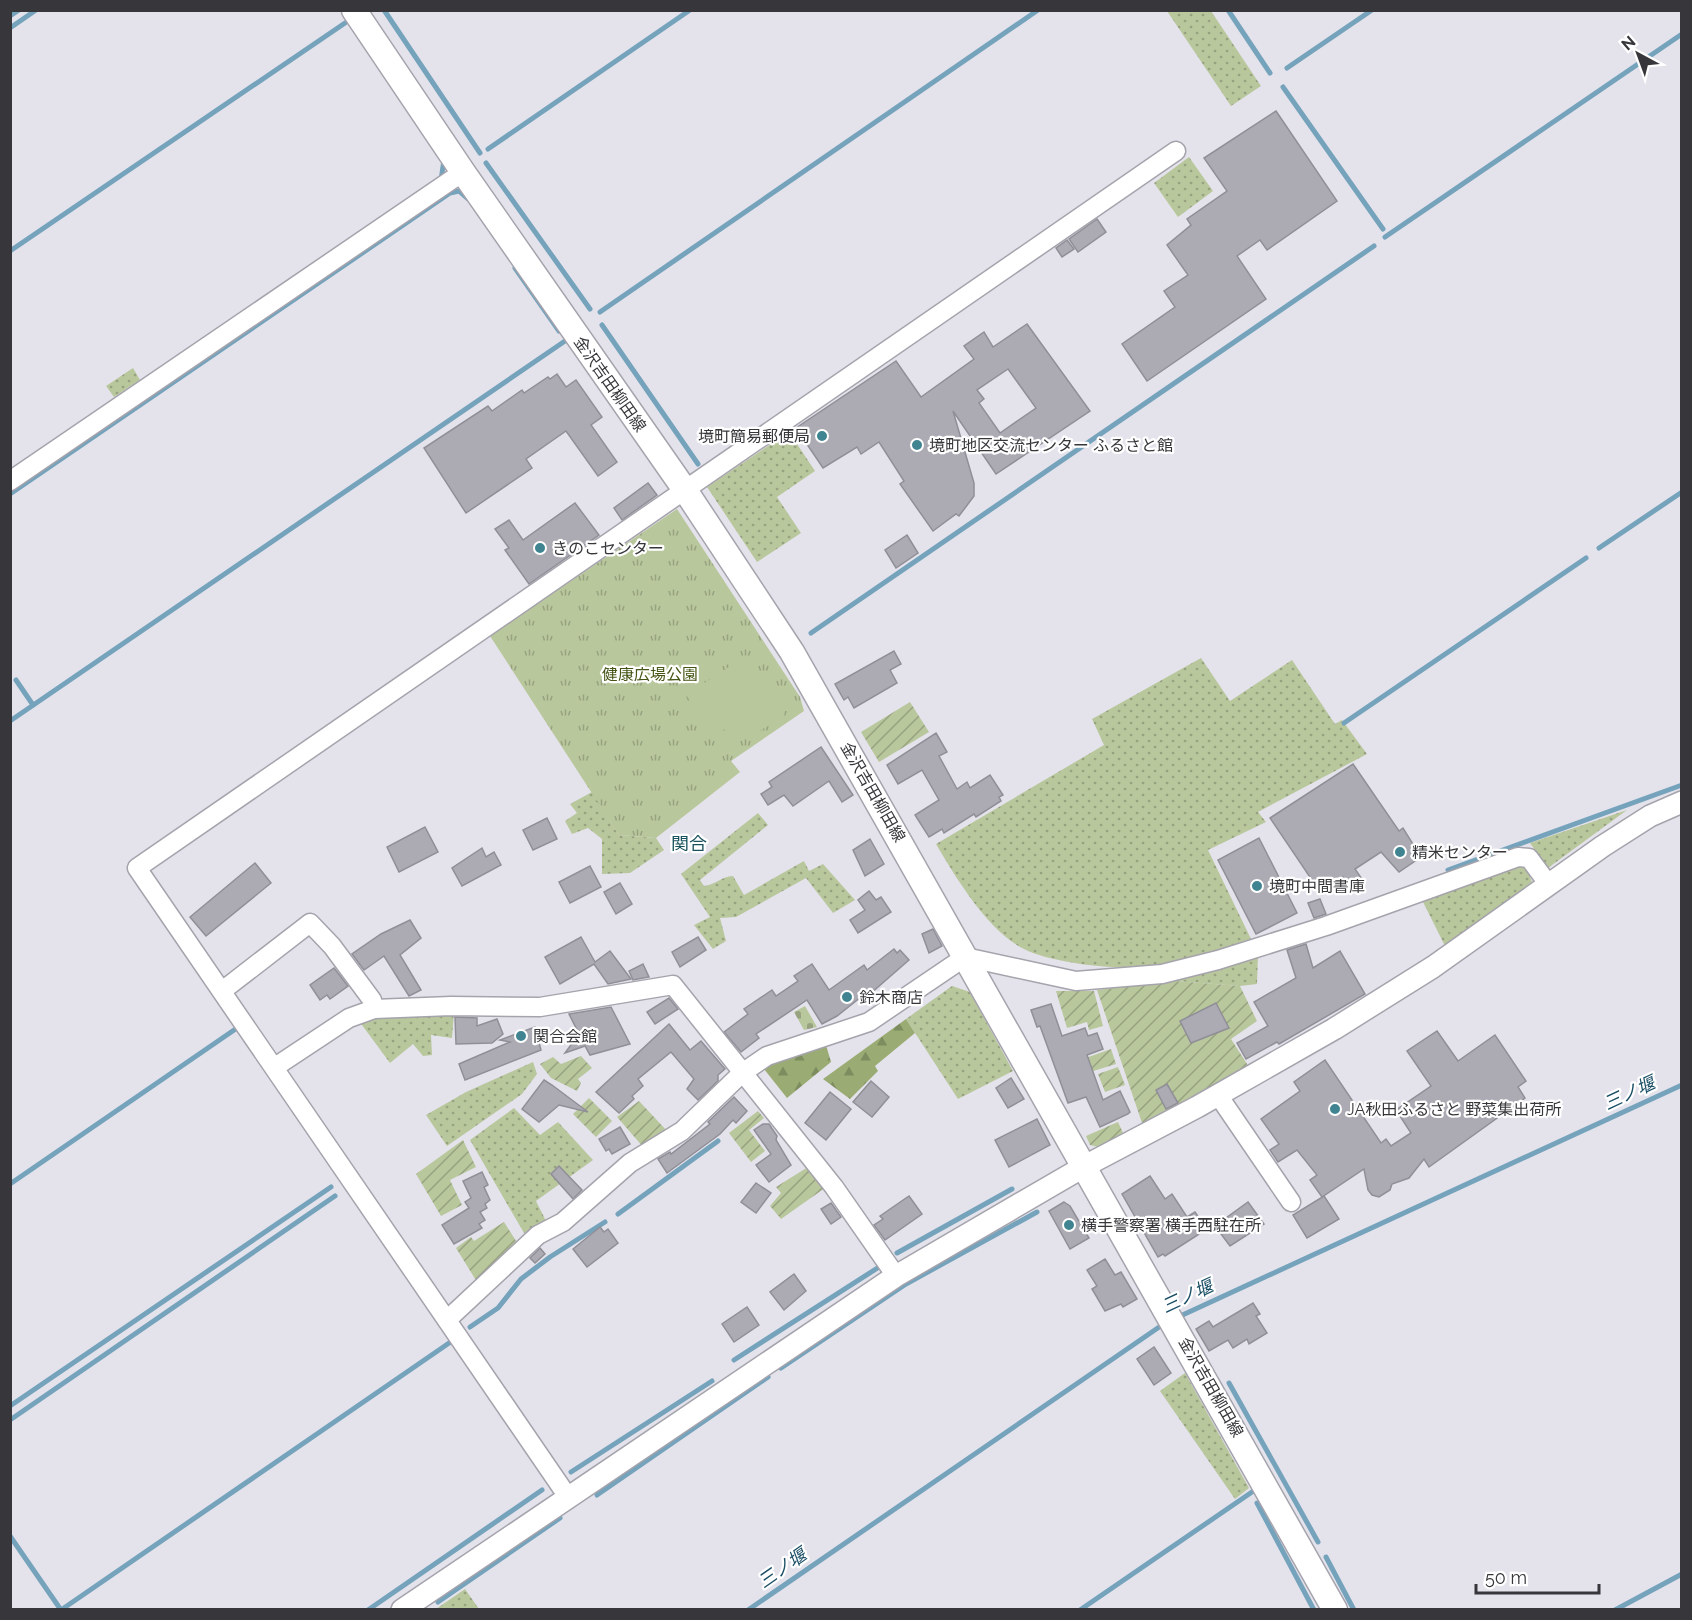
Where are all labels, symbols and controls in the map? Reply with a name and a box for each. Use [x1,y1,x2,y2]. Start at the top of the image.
north arrow [1608,24,1668,84]
text: N [1618,32,1639,54]
street label: 金沢吉田柳田線 [570,333,650,435]
place label: 境町簡易郵便局 [698,427,810,446]
marker: 境町簡易郵便局 [815,429,829,443]
place label: 境町地区交流センター ふるさと館 [929,436,1173,455]
marker: 境町地区交流センター ふるさと館 [910,438,924,452]
place label: きのこセンター [552,539,664,558]
marker: きのこセンター [533,541,547,555]
park label: 健康広場公園 [602,665,698,684]
street label: 金沢吉田柳田線 [837,739,909,845]
district label: 関合 [671,833,707,854]
place label: 精米センター [1412,843,1508,862]
marker: 精米センター [1393,845,1407,859]
place label: 境町中間書庫 [1269,877,1365,896]
marker: 境町中間書庫 [1250,879,1264,893]
place label: 鈴木商店 [859,988,923,1007]
marker: 鈴木商店 [840,990,854,1004]
place label: 関合会館 [533,1027,597,1046]
marker: 関合会館 [514,1029,528,1043]
water label: 三ノ堰 [1600,1071,1661,1114]
place label: JA秋田ふるさと 野菜集出荷所 [1347,1100,1561,1119]
marker: JA秋田ふるさと 野菜集出荷所 [1328,1102,1342,1116]
place label: 横手警察署 横手西駐在所 [1081,1216,1261,1235]
marker: 横手警察署 横手西駐在所 [1062,1218,1076,1232]
water label: 三ノ堰 [1158,1274,1219,1317]
street label: 金沢吉田柳田線 [1175,1334,1247,1440]
water label: 三ノ堰 [754,1542,813,1592]
scale bar [1476,1557,1599,1595]
text: 50 m [1485,1567,1527,1588]

